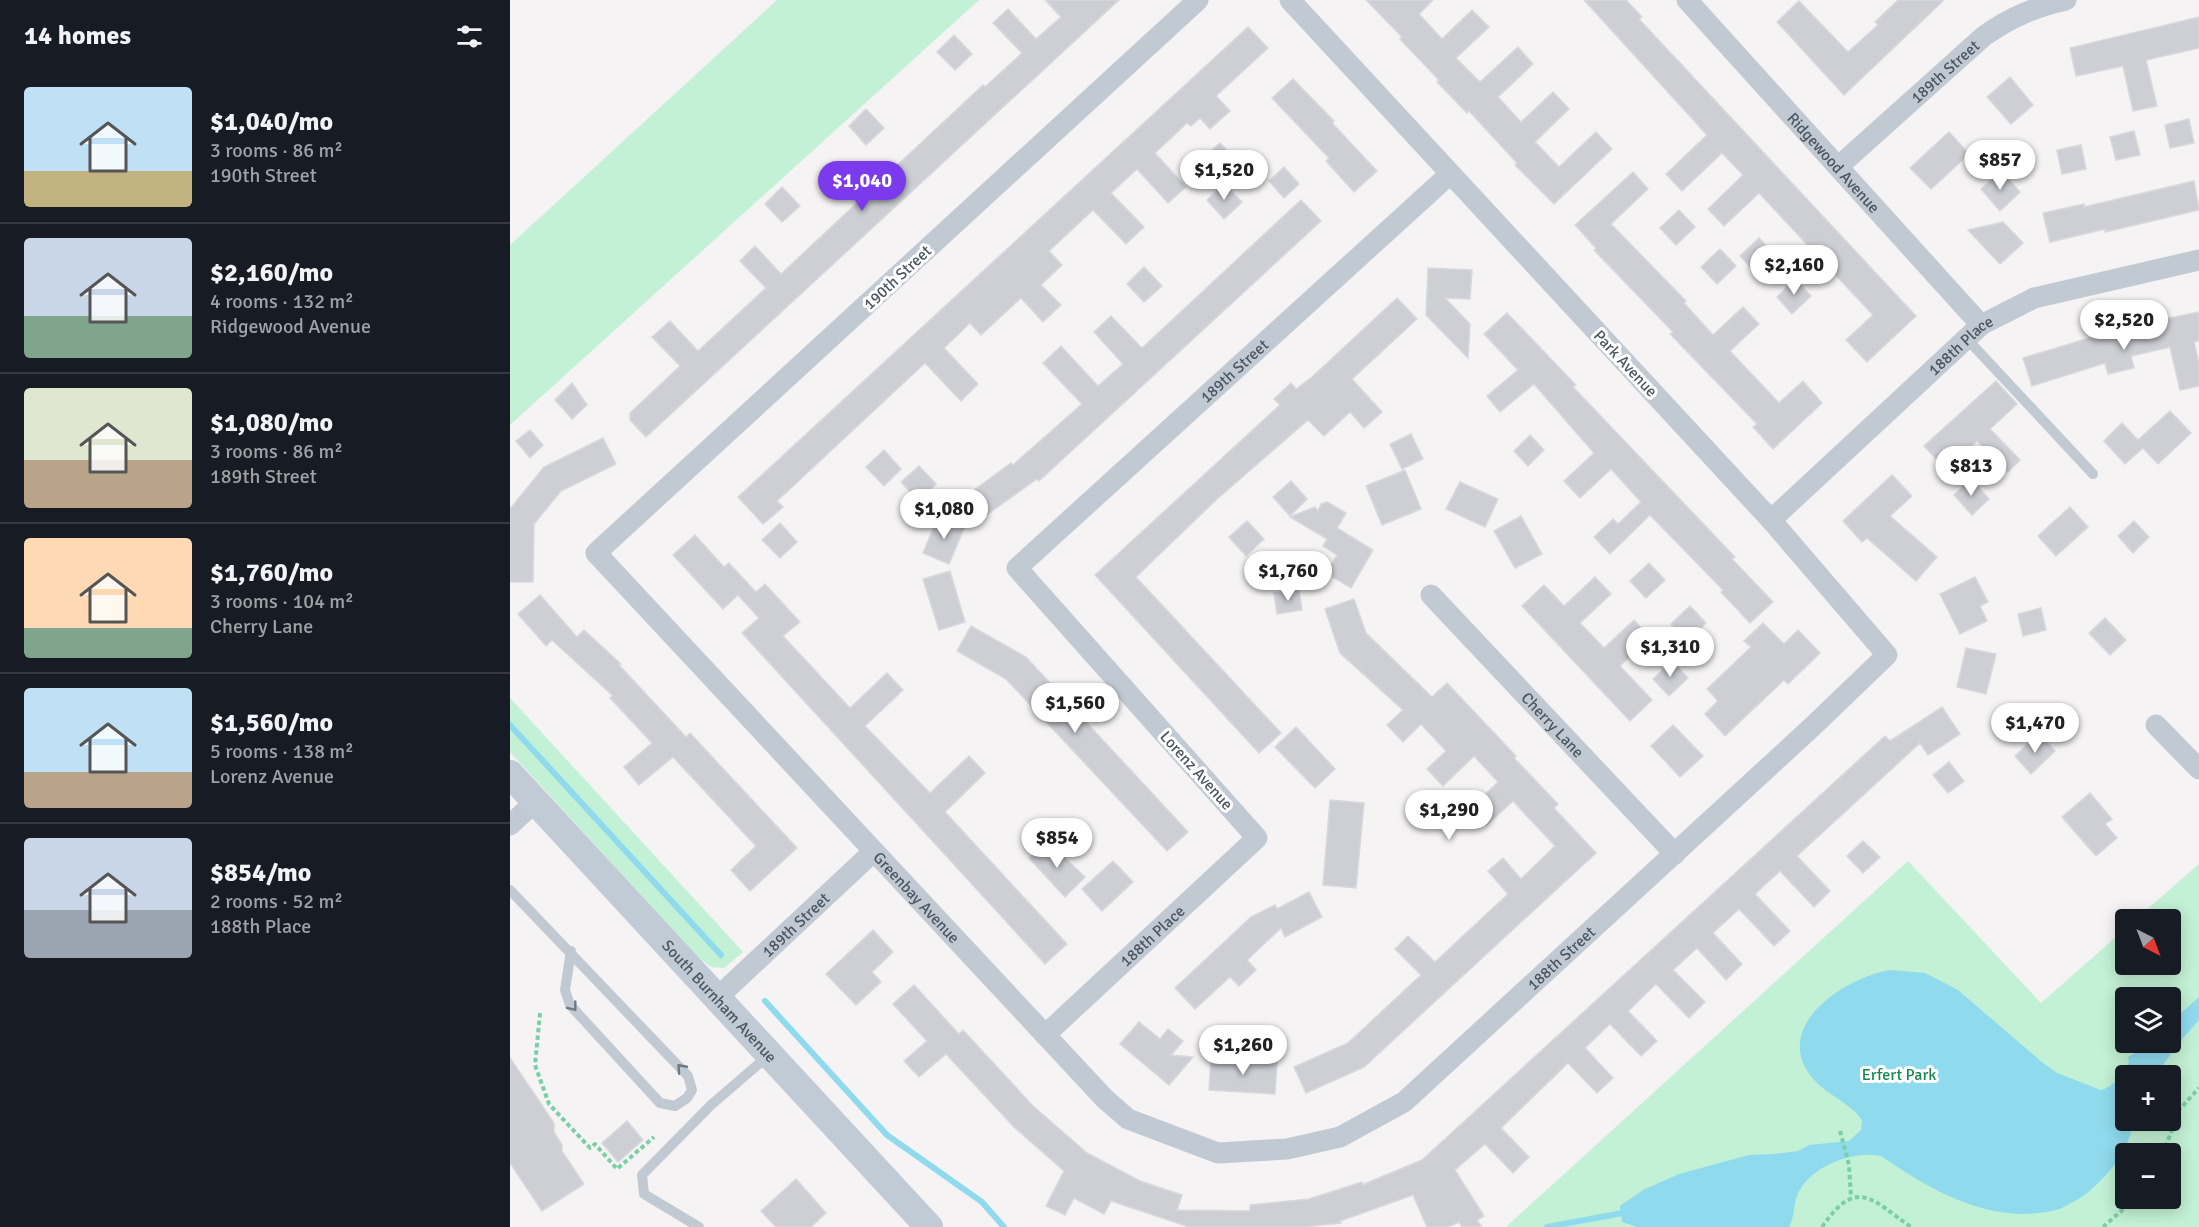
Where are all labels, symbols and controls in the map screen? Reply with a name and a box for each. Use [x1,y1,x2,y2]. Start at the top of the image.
text: 14 homes [24,20,131,52]
icon: filters [453,20,486,53]
street label: 189th Street [1907,36,1984,108]
text: $1,040/mo [210,106,333,138]
street label: Ridgewood Avenue [1783,109,1884,218]
icon: home [72,111,144,183]
text: 3 rooms · 86 m² [210,138,343,163]
pin: $857 [1964,140,2036,191]
text: $857 [1978,147,2022,172]
pin: $1,520 [1175,150,1273,201]
text: $1,520 [1194,157,1254,182]
pin: $1,040 [813,161,911,212]
text: 190th Street [210,163,317,188]
text: $1,040 [832,168,892,193]
street label: 190th Street [860,241,936,314]
pin: $2,160 [1745,245,1843,296]
text: $2,160 [1764,252,1824,277]
text: $2,160/mo [210,257,333,289]
icon: home [72,262,144,334]
text: 4 rooms · 132 m² [210,289,354,314]
pin: $2,520 [2075,300,2173,351]
text: $2,520 [2094,307,2154,332]
street label: 188th Place [1924,312,1997,380]
text: Ridgewood Avenue [210,314,371,339]
street label: Park Avenue [1589,326,1661,401]
street label: 189th Street [1196,335,1273,407]
text: $1,080/mo [210,407,333,439]
icon: home [72,412,144,484]
text: 3 rooms · 86 m² [210,439,343,464]
pin: $813 [1935,446,2007,497]
text: $813 [1949,453,1993,478]
text: 189th Street [210,464,317,489]
pin: $1,080 [895,489,993,540]
text: $1,080 [914,496,974,521]
pin: $1,760 [1239,551,1337,602]
text: $1,760/mo [210,557,333,589]
text: $1,760 [1258,558,1318,583]
icon: home [72,562,144,634]
text: 3 rooms · 104 m² [210,589,354,614]
text: Cherry Lane [210,614,313,639]
pin: $1,310 [1621,627,1719,678]
text: $1,310 [1640,634,1700,659]
pin: $1,560 [1026,683,1124,734]
street label: Cherry Lane [1517,688,1588,762]
text: $1,560 [1045,690,1105,715]
pin: $1,470 [1986,703,2084,754]
text: $1,560/mo [210,707,333,739]
text: $1,470 [2005,710,2065,735]
icon: home [72,712,144,784]
street label: Lorenz Avenue [1156,727,1237,814]
text: 5 rooms · 138 m² [210,739,354,764]
text: Lorenz Avenue [210,764,334,789]
pin: $1,290 [1400,790,1498,841]
text: $1,290 [1419,797,1479,822]
pin: $854 [1021,818,1093,869]
text: $854 [1035,825,1079,850]
street label: Greenbay Avenue [869,848,964,948]
text: $854/mo [210,857,311,889]
icon: home [72,862,144,934]
text: 2 rooms · 52 m² [210,889,343,914]
street label: 189th Street [758,889,834,962]
street label: 188th Place [1116,901,1189,971]
north arrow [2115,909,2181,975]
map controls [2115,909,2181,1209]
text: 188th Place [210,914,311,939]
street label: 188th Street [1523,922,1600,995]
street label: South Burnham Avenue [657,936,781,1067]
button: layers [2115,987,2181,1053]
one-way arrow [565,1000,576,1011]
pin: $1,260 [1194,1025,1292,1076]
text: $1,260 [1213,1032,1273,1057]
one-way arrow [677,1065,688,1075]
park label: Erfert Park [1862,1065,1936,1085]
button: + [2115,1065,2181,1131]
button: − [2115,1143,2181,1209]

